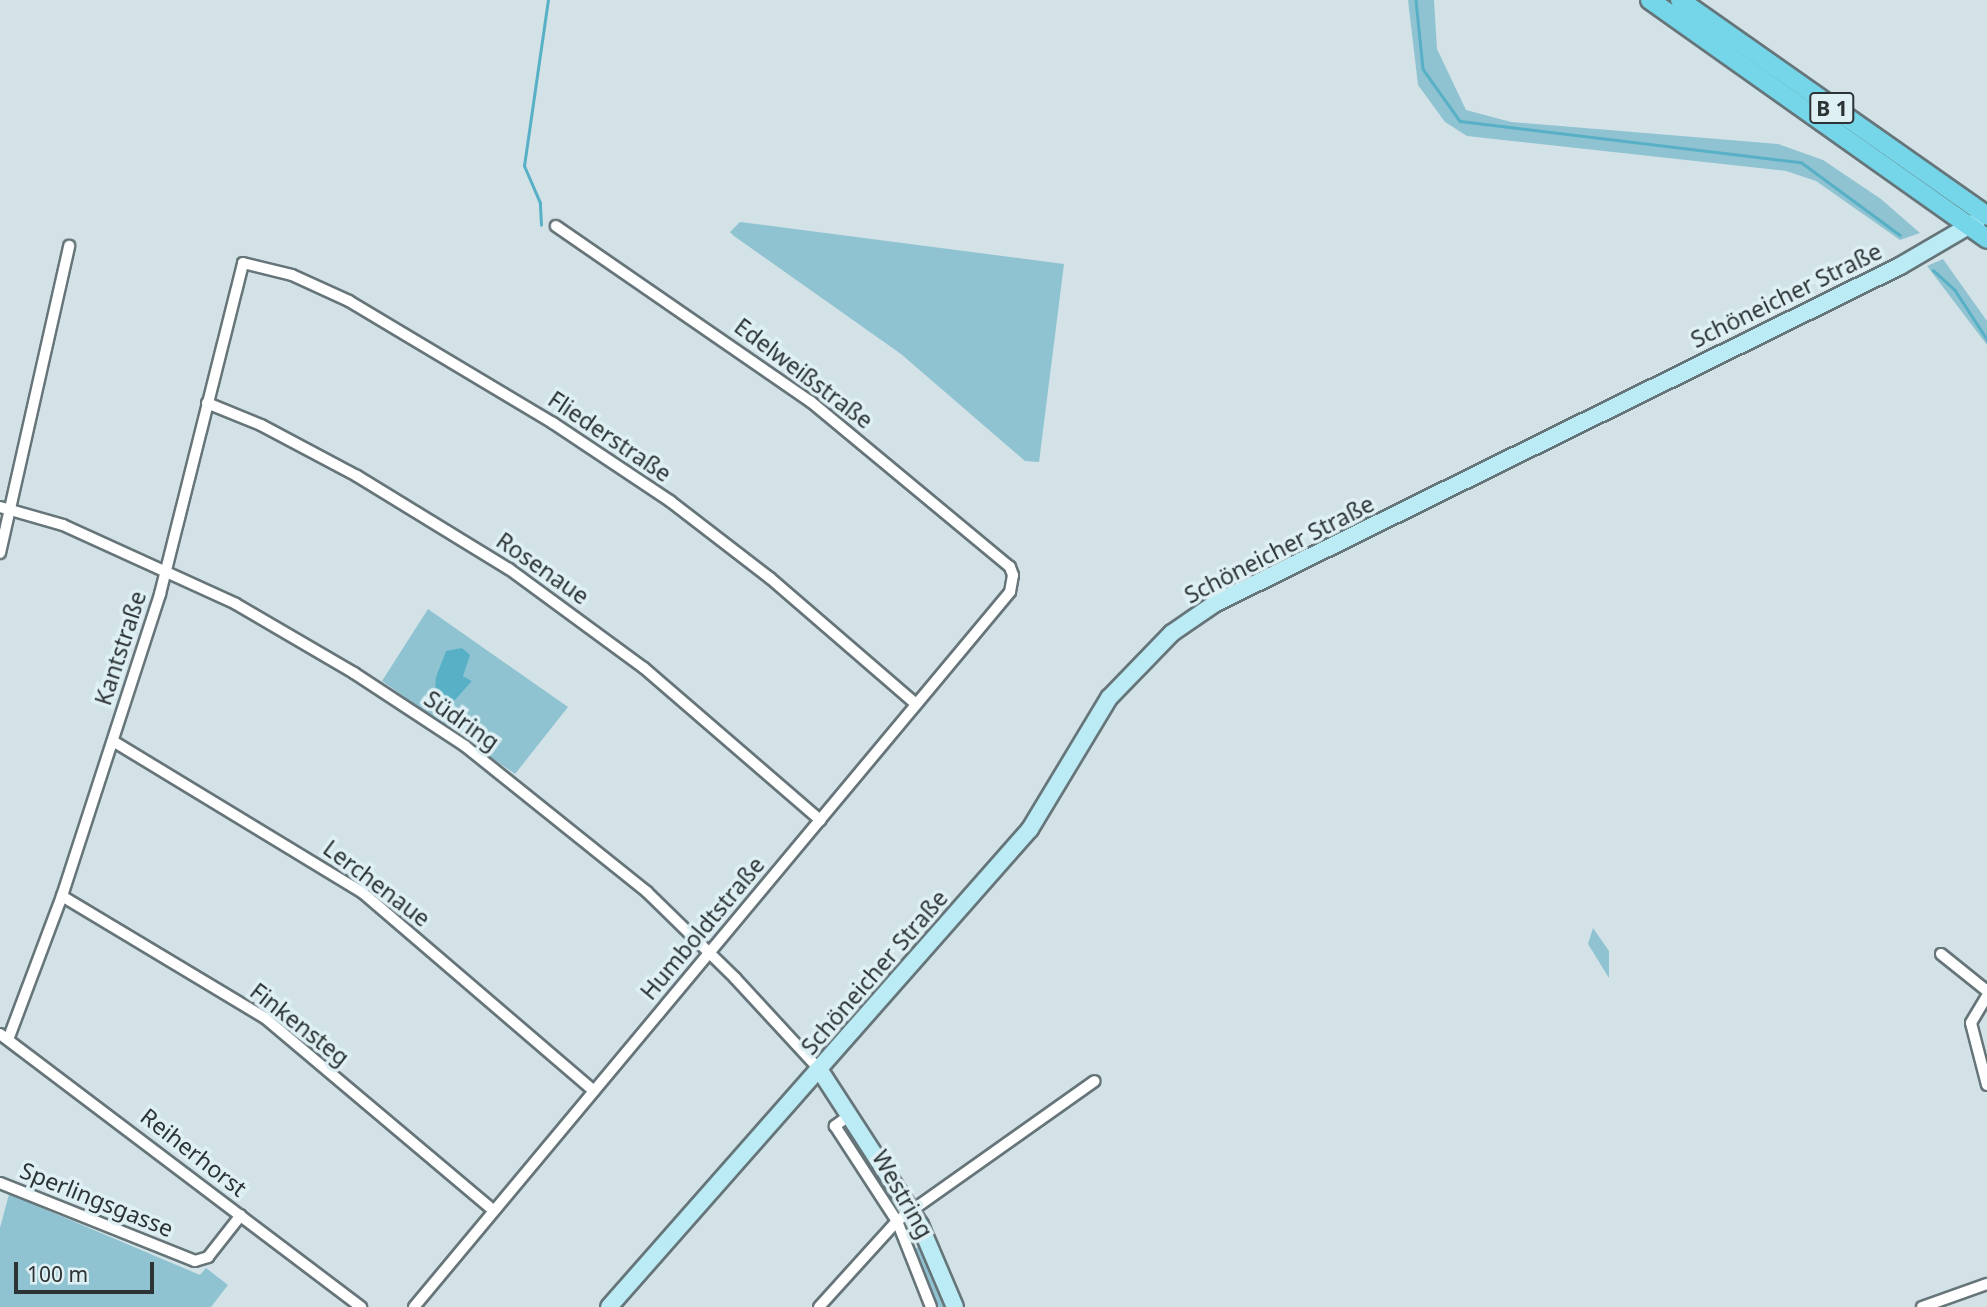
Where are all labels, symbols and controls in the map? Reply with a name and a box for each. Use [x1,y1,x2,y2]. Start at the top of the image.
road number: B 1 [1809,90,1855,126]
street label: Schöneicher Straße [1686,237,1886,353]
street label: Edelweißstraße [729,312,879,434]
street label: Fliederstraße [543,385,677,487]
street label: Schöneicher Straße [1180,489,1378,609]
street label: Rosenaue [491,526,595,610]
street label: Kantstraße [89,587,151,709]
street label: Südring [419,684,505,756]
street label: Lerchenaue [318,834,436,932]
street label: Humboldtstraße [634,851,770,1005]
street label: Schöneicher Straße [795,884,953,1060]
street label: Finkensteg [245,977,355,1071]
street label: Reiherhorst [136,1102,252,1202]
street label: Westring [867,1145,939,1243]
street label: Sperlingsgasse [16,1156,178,1242]
scale bar [18,1248,158,1292]
text: 100 m [27,1260,88,1288]

